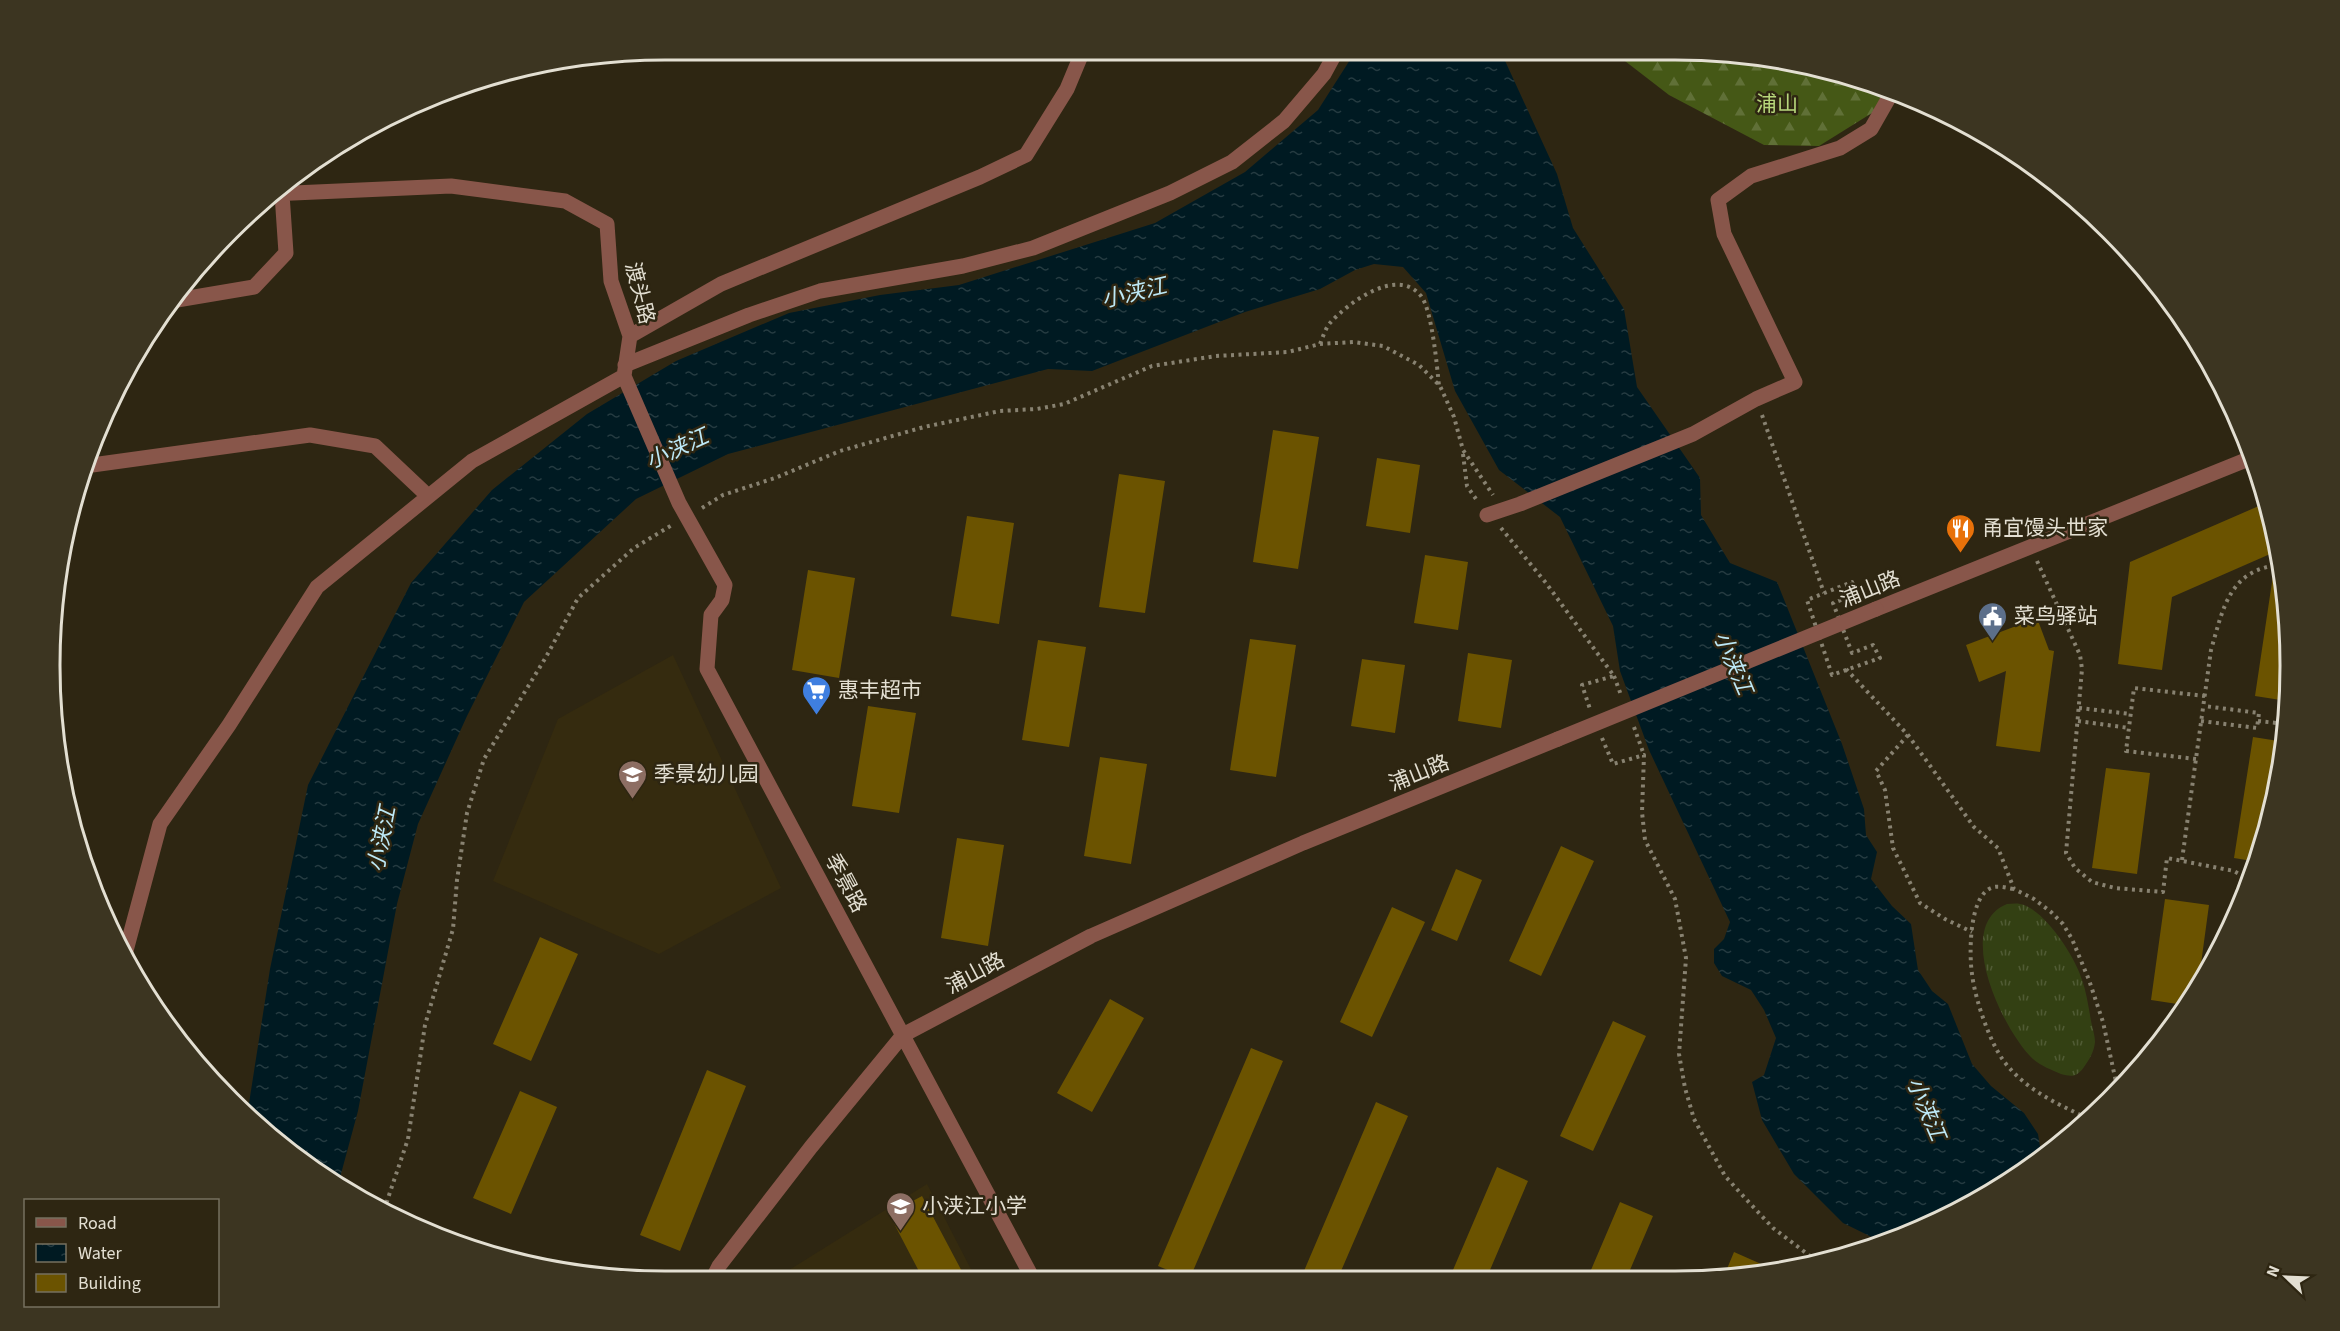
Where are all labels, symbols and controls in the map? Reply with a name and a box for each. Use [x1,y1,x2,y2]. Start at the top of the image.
park label: 浦山 [1756,89,1798,119]
street label: 渡头路 [618,259,662,327]
water label: 小浃江 [1098,270,1172,316]
water label: 小浃江 [640,420,715,477]
restaurant icon: 甬宜馒头世家 [1945,512,1977,554]
place label: 甬宜馒头世家 [1982,513,2108,543]
street label: 浦山路 [1835,563,1905,615]
public building icon: 菜鸟驿站 [1977,600,2009,642]
place label: 菜鸟驿站 [2014,601,2098,631]
water label: 小浃江 [1705,626,1761,701]
supermarket icon: 惠丰超市 [801,674,833,716]
place label: 惠丰超市 [838,675,922,705]
street label: 浦山路 [1384,747,1454,799]
school or university icon: 季景幼儿园 [617,758,649,800]
place label: 季景幼儿园 [654,759,759,789]
water label: 小浃江 [360,802,404,874]
street label: 季景路 [818,848,874,918]
street label: 浦山路 [940,945,1010,1001]
water label: 小浃江 [1898,1072,1954,1147]
school or university icon: 小浃江小学 [885,1190,917,1232]
place label: 小浃江小学 [922,1191,1027,1221]
legend [24,1199,219,1307]
text: Road [78,1211,117,1236]
text: Water [78,1241,122,1266]
north arrow [2256,1247,2316,1307]
text: N [2261,1262,2285,1281]
text: Building [78,1271,141,1296]

